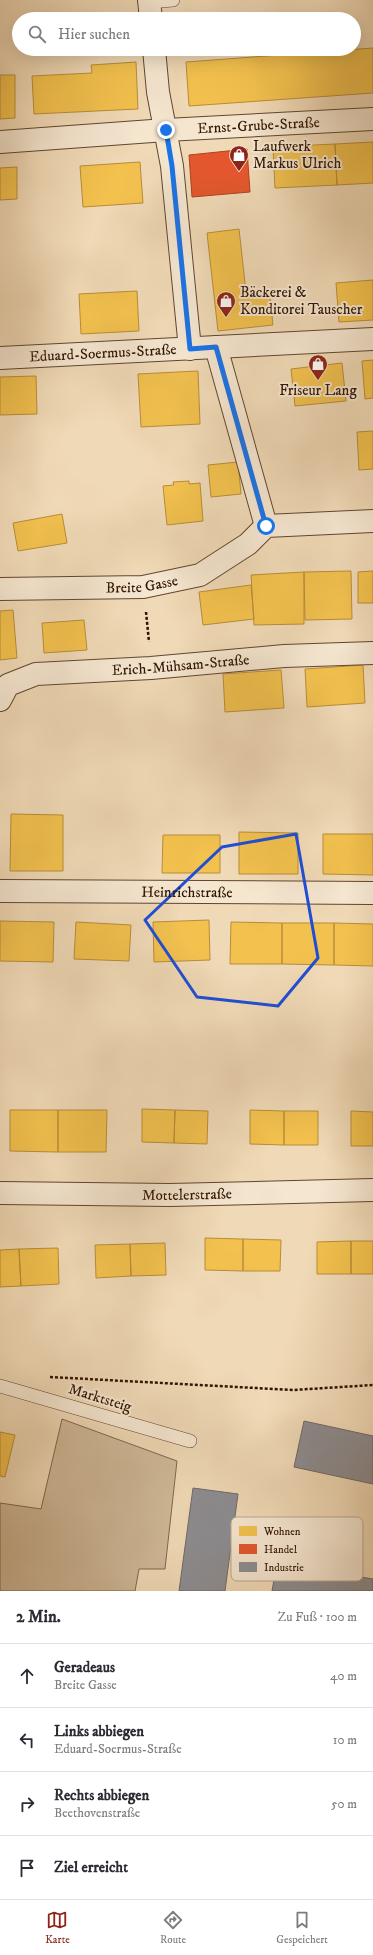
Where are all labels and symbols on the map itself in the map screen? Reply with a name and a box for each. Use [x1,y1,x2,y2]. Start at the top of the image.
street label: Ernst-Grube-Straße [197,112,320,138]
route end [157,121,175,139]
place label: Laufwerk Markus Ulrich [253,137,341,173]
shop icon: Laufwerk Markus Ulrich [228,144,250,172]
place label: Bäckerei & Konditorei Tauscher [240,283,363,319]
shop icon: Bäckerei & Konditorei Tauscher [215,290,237,318]
street label: Eduard-Soermus-Straße [29,340,177,366]
shop icon: Friseur Lang [307,353,329,381]
place label: Friseur Lang [279,381,357,400]
route start [257,517,275,535]
street label: Breite Gasse [106,570,179,597]
street label: Erich-Mühsam-Straße [111,650,250,680]
street label: Heinrichstraße [141,882,233,902]
street label: Mottelerstraße [142,1184,232,1205]
street label: Marktsteig [66,1379,135,1417]
legend [231,1517,363,1581]
text: Wohnen [263,1525,301,1539]
text: Handel [264,1543,298,1557]
text: Industrie [264,1561,304,1575]

